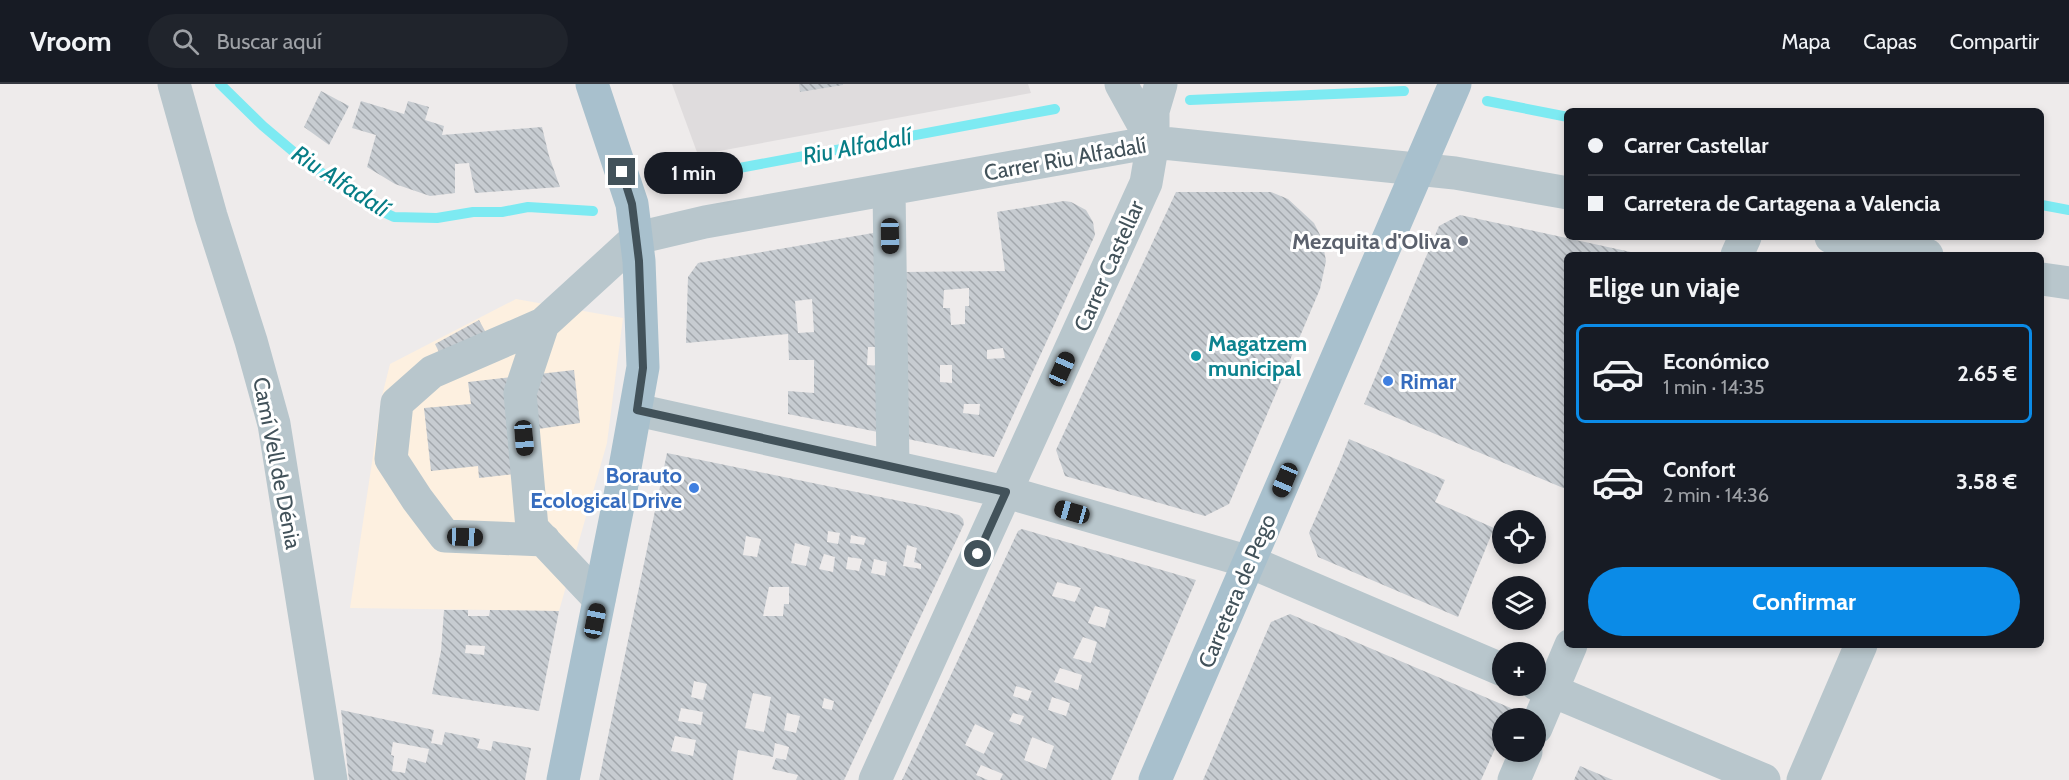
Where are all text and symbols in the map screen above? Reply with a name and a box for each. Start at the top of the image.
search box [148,14,568,68]
text: Vroom [30,24,112,58]
icon: search [169,25,202,58]
text: Buscar aquí [217,28,322,55]
text: Mapa [1782,29,1830,54]
text: Capas [1863,29,1917,54]
text: Compartir [1950,29,2039,54]
water label: Riu Alfadalí [800,121,916,171]
street label: Carrer Riu Alfadalí [982,131,1148,187]
text: Carrer Castellar [1624,132,1769,159]
water label: Riu Alfadalí [287,139,397,224]
callout: 1 min [643,151,742,193]
route end [608,158,635,185]
text: 1 min [671,161,716,185]
text: Carretera de Cartagena a Valencia [1624,190,1940,217]
street label: Carrer Castellar [1068,196,1150,336]
car [881,218,899,254]
place label: Mezquita d'Oliva [1292,228,1451,255]
marker: Mezquita d'Oliva [1456,234,1470,248]
text: Elige un viaje [1588,271,1740,304]
place label: Magatzem municipal [1208,330,1307,382]
icon: car [1591,347,1645,401]
text: Económico [1663,348,1769,375]
car [1046,349,1078,389]
marker: Magatzem municipal [1189,349,1203,363]
text: 2.65 € [1957,360,2017,387]
place label: Rimar [1400,368,1457,395]
marker: Rimar [1381,374,1395,388]
street label: Camí Vell de Dénia [247,375,307,552]
text: 1 min · 14:35 [1663,375,1765,399]
car [513,419,535,457]
icon: car [1591,455,1645,509]
text: Confort [1663,456,1736,483]
car [1270,460,1300,500]
place label: Borauto Ecological Drive [530,462,682,514]
text: 3.58 € [1956,468,2017,495]
marker: Borauto Ecological Drive [687,481,701,495]
text: 2 min · 14:36 [1663,483,1769,507]
car [1052,498,1092,526]
street label: Carretera de Pego [1192,510,1282,672]
map controls [1492,510,1546,762]
button: locate [1492,510,1546,564]
car [447,527,483,547]
route start [964,540,991,567]
button: Confirmar [1588,567,2020,636]
button: layers [1492,576,1546,630]
car [583,602,607,640]
button: + [1492,642,1546,696]
button: − [1492,708,1546,762]

